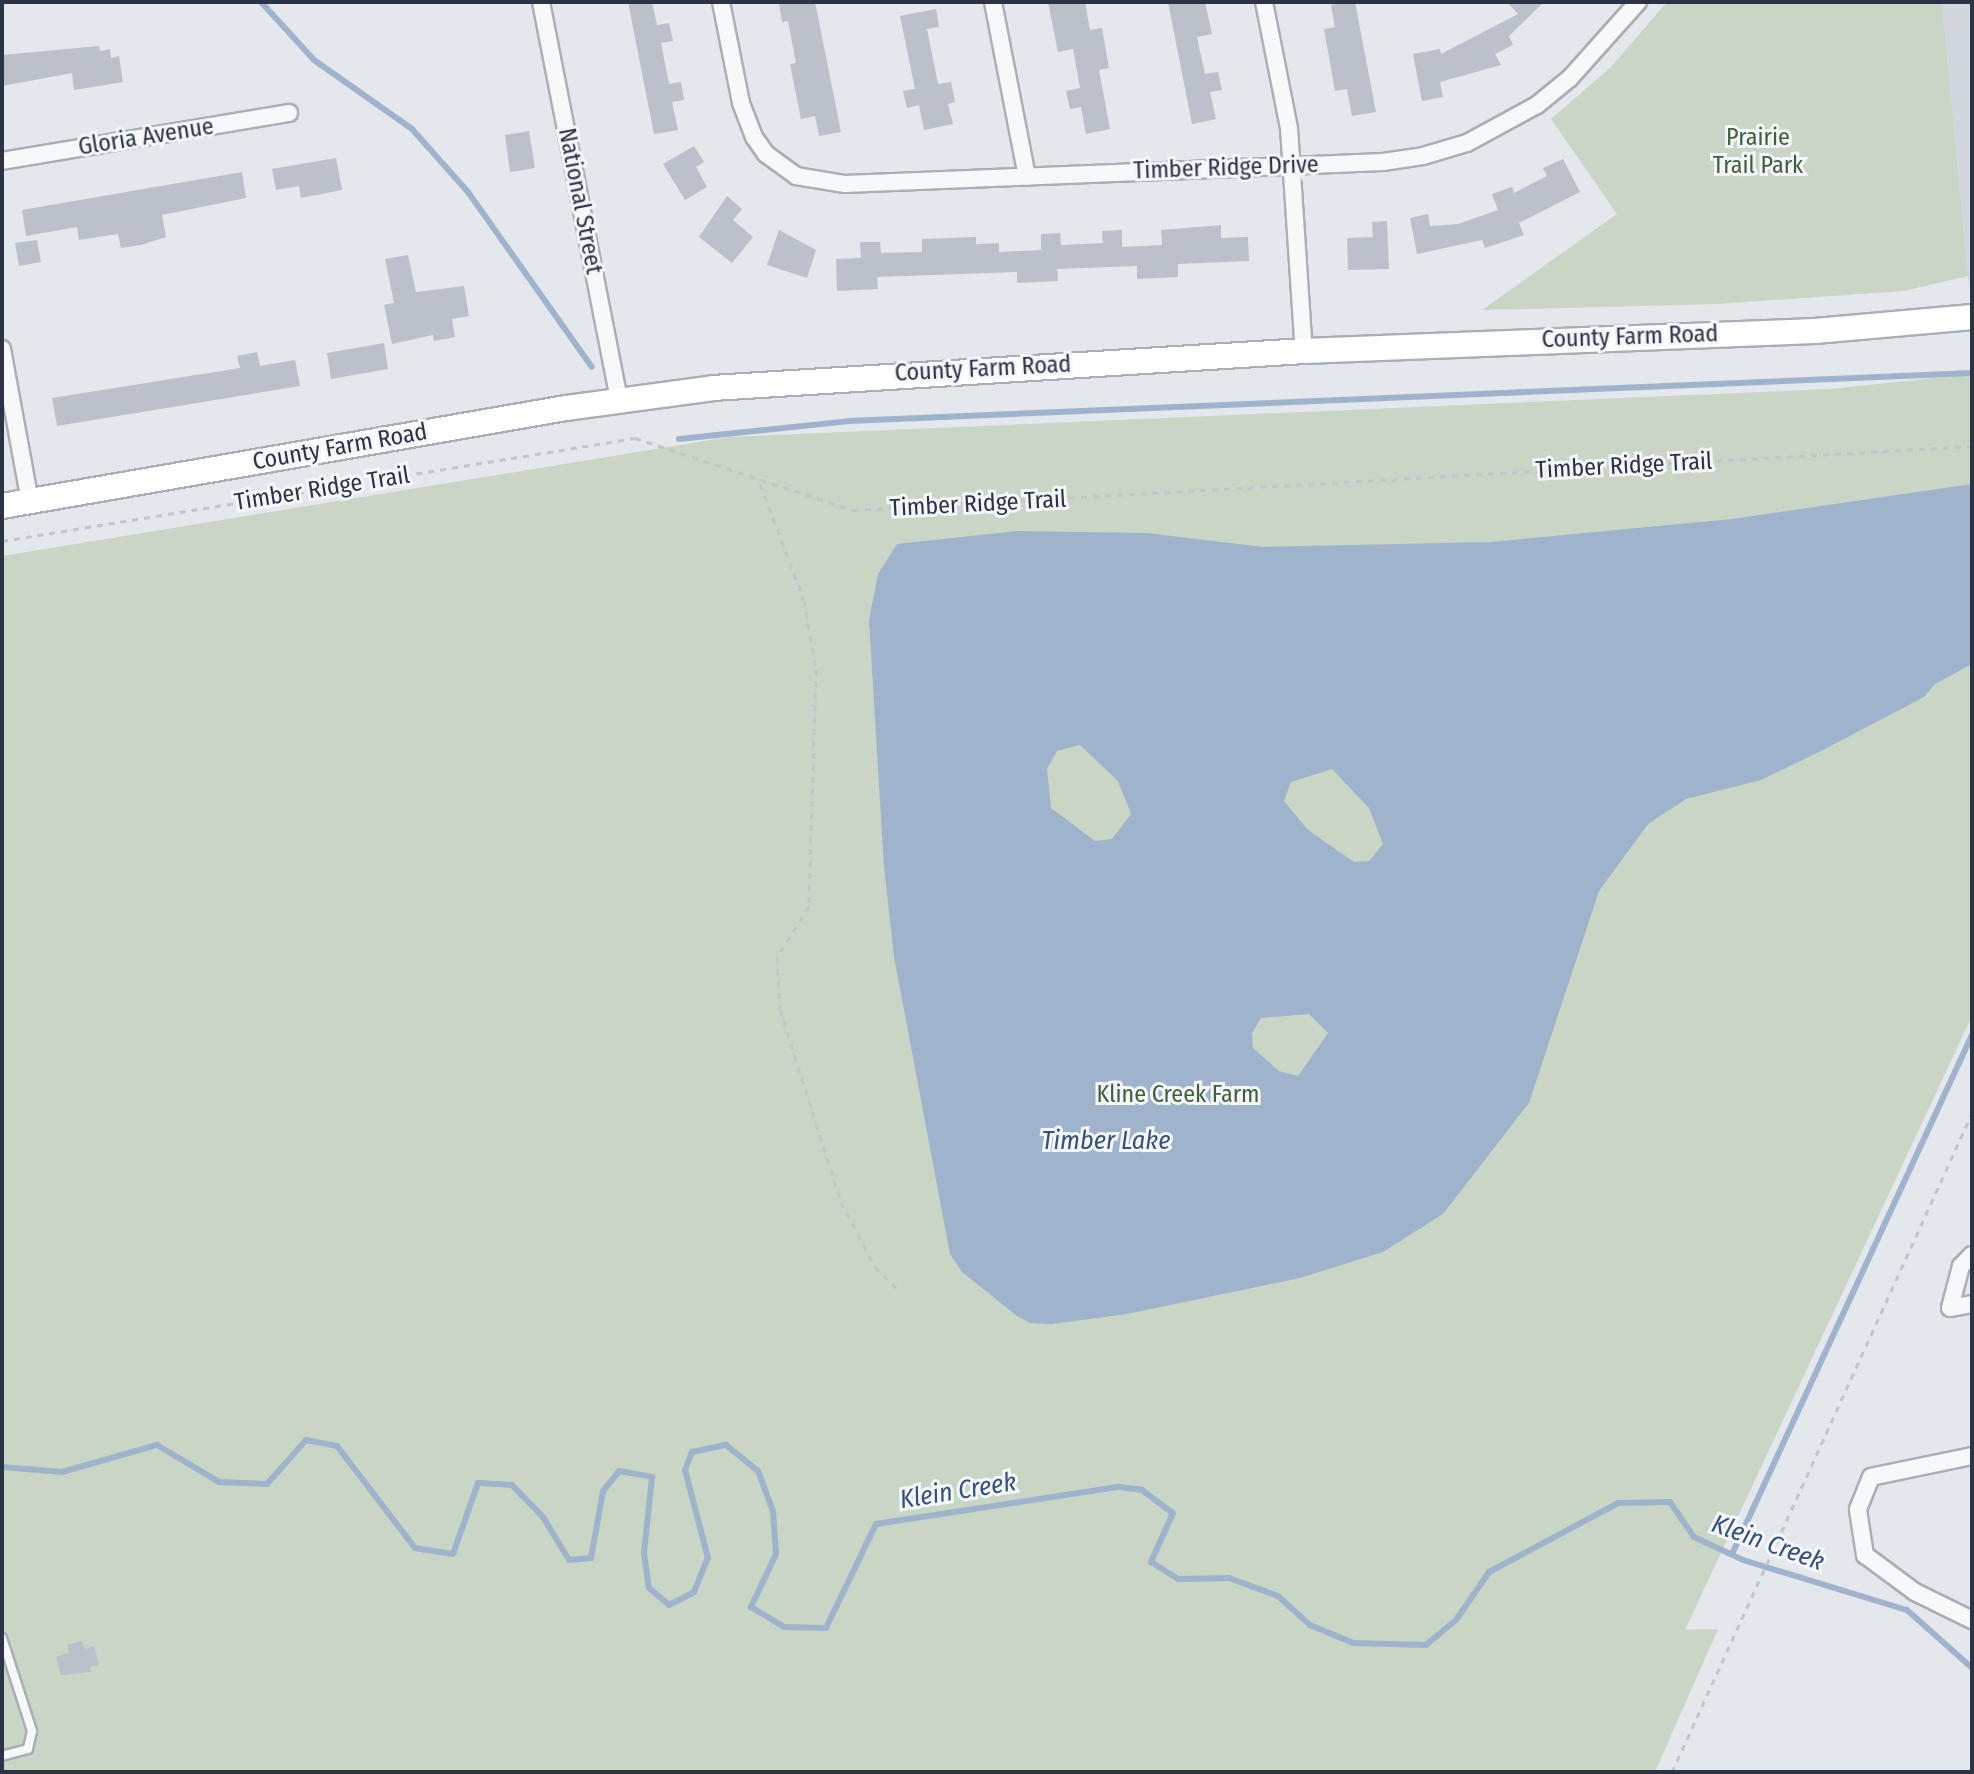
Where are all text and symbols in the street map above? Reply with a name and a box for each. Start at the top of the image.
street label: Gloria Avenue [76,112,216,162]
park label: Prairie Trail Park [1713,124,1803,180]
street label: National Street [552,126,608,276]
street label: Timber Ridge Drive [1133,150,1319,186]
street label: County Farm Road [1541,320,1719,354]
street label: County Farm Road [894,350,1072,388]
street label: County Farm Road [250,417,430,477]
street label: Timber Ridge Trail [1535,447,1713,485]
street label: Timber Ridge Trail [232,461,412,517]
street label: Timber Ridge Trail [889,485,1067,523]
park label: Kline Creek Farm [1097,1081,1259,1109]
water label: Timber Lake [1042,1125,1170,1157]
water label: Klein Creek [898,1466,1018,1516]
water label: Klein Creek [1708,1508,1828,1578]

